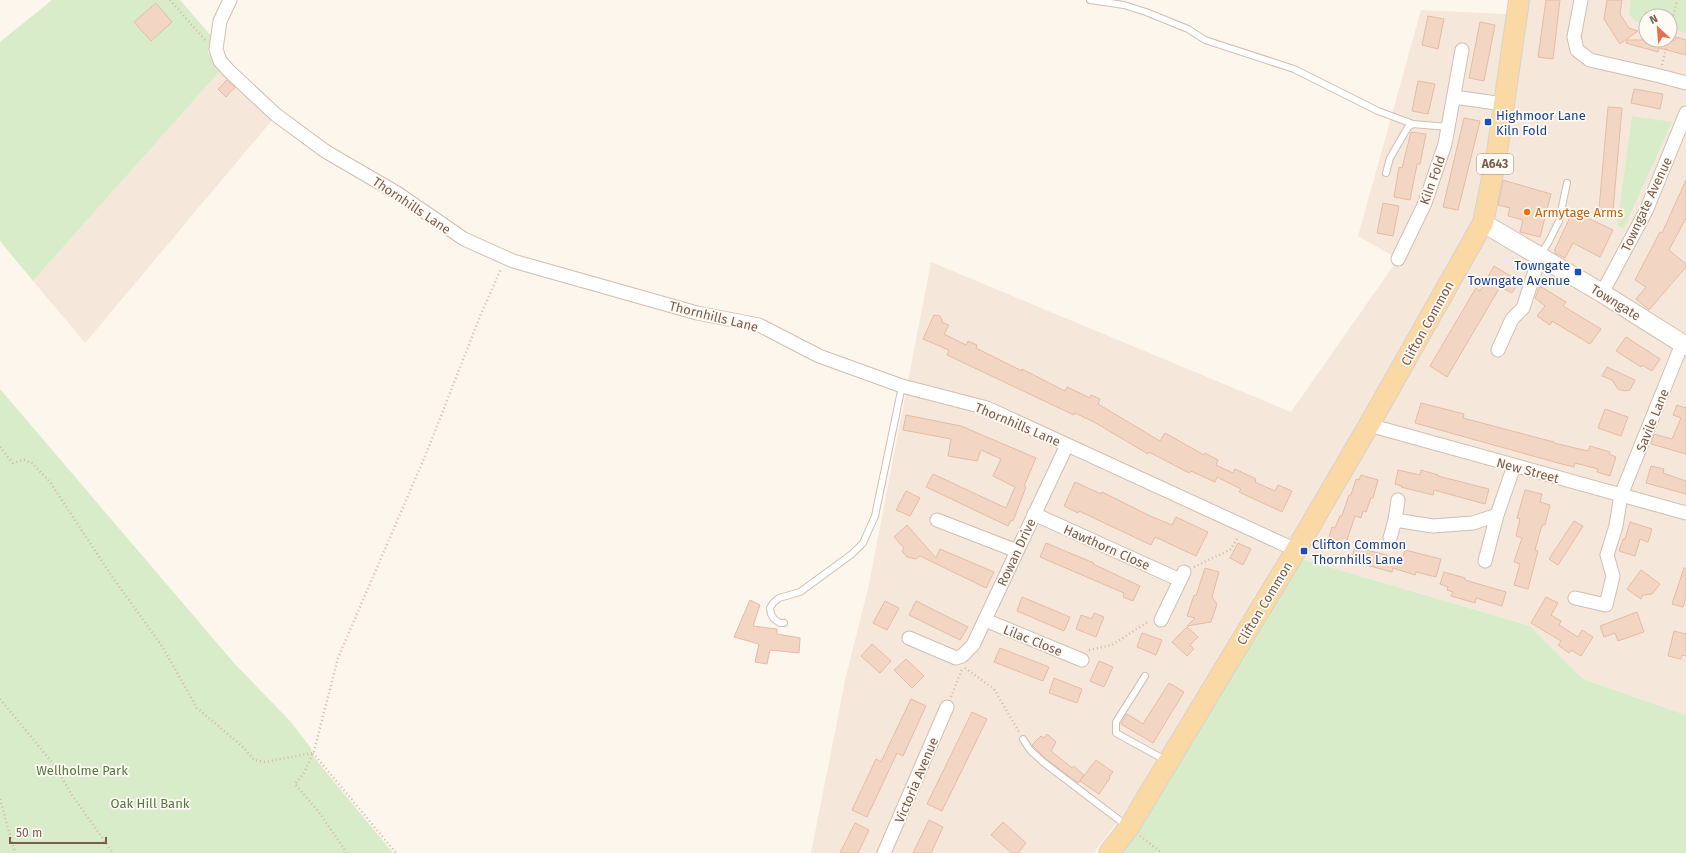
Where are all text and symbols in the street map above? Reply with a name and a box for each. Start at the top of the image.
north arrow [1638,8,1678,48]
text: N [1648,12,1660,27]
place label: Highmoor Lane Kiln Fold [1496,108,1586,138]
marker: Highmoor Lane Kiln Fold [1483,117,1493,127]
street label: Kiln Fold [1417,154,1448,207]
road number: A643 [1477,154,1513,174]
street label: Towngate Avenue [1618,155,1675,254]
street label: Thornhills Lane [370,174,454,237]
place label: Armytage Arms [1535,205,1623,220]
marker: Armytage Arms [1522,207,1532,217]
place label: Towngate Towngate Avenue [1468,258,1570,288]
marker: Towngate Towngate Avenue [1573,267,1583,277]
street label: Clifton Common [1398,278,1457,368]
street label: Towngate [1588,281,1643,324]
street label: Thornhills Lane [668,298,760,335]
street label: Savile Lane [1633,387,1672,454]
street label: Thornhills Lane [973,400,1063,449]
street label: New Street [1495,455,1561,486]
street label: Rowan Drive [994,516,1039,588]
street label: Hawthorn Close [1061,522,1152,573]
place label: Clifton Common Thornhills Lane [1312,537,1406,567]
marker: Clifton Common Thornhills Lane [1299,546,1309,556]
street label: Clifton Common [1234,559,1295,648]
street label: Lilac Close [1001,622,1064,659]
street label: Victoria Avenue [892,735,941,825]
park label: Wellholme Park [36,763,128,778]
park label: Oak Hill Bank [111,796,190,811]
scale bar [10,819,106,845]
text: 50 m [16,826,42,840]

